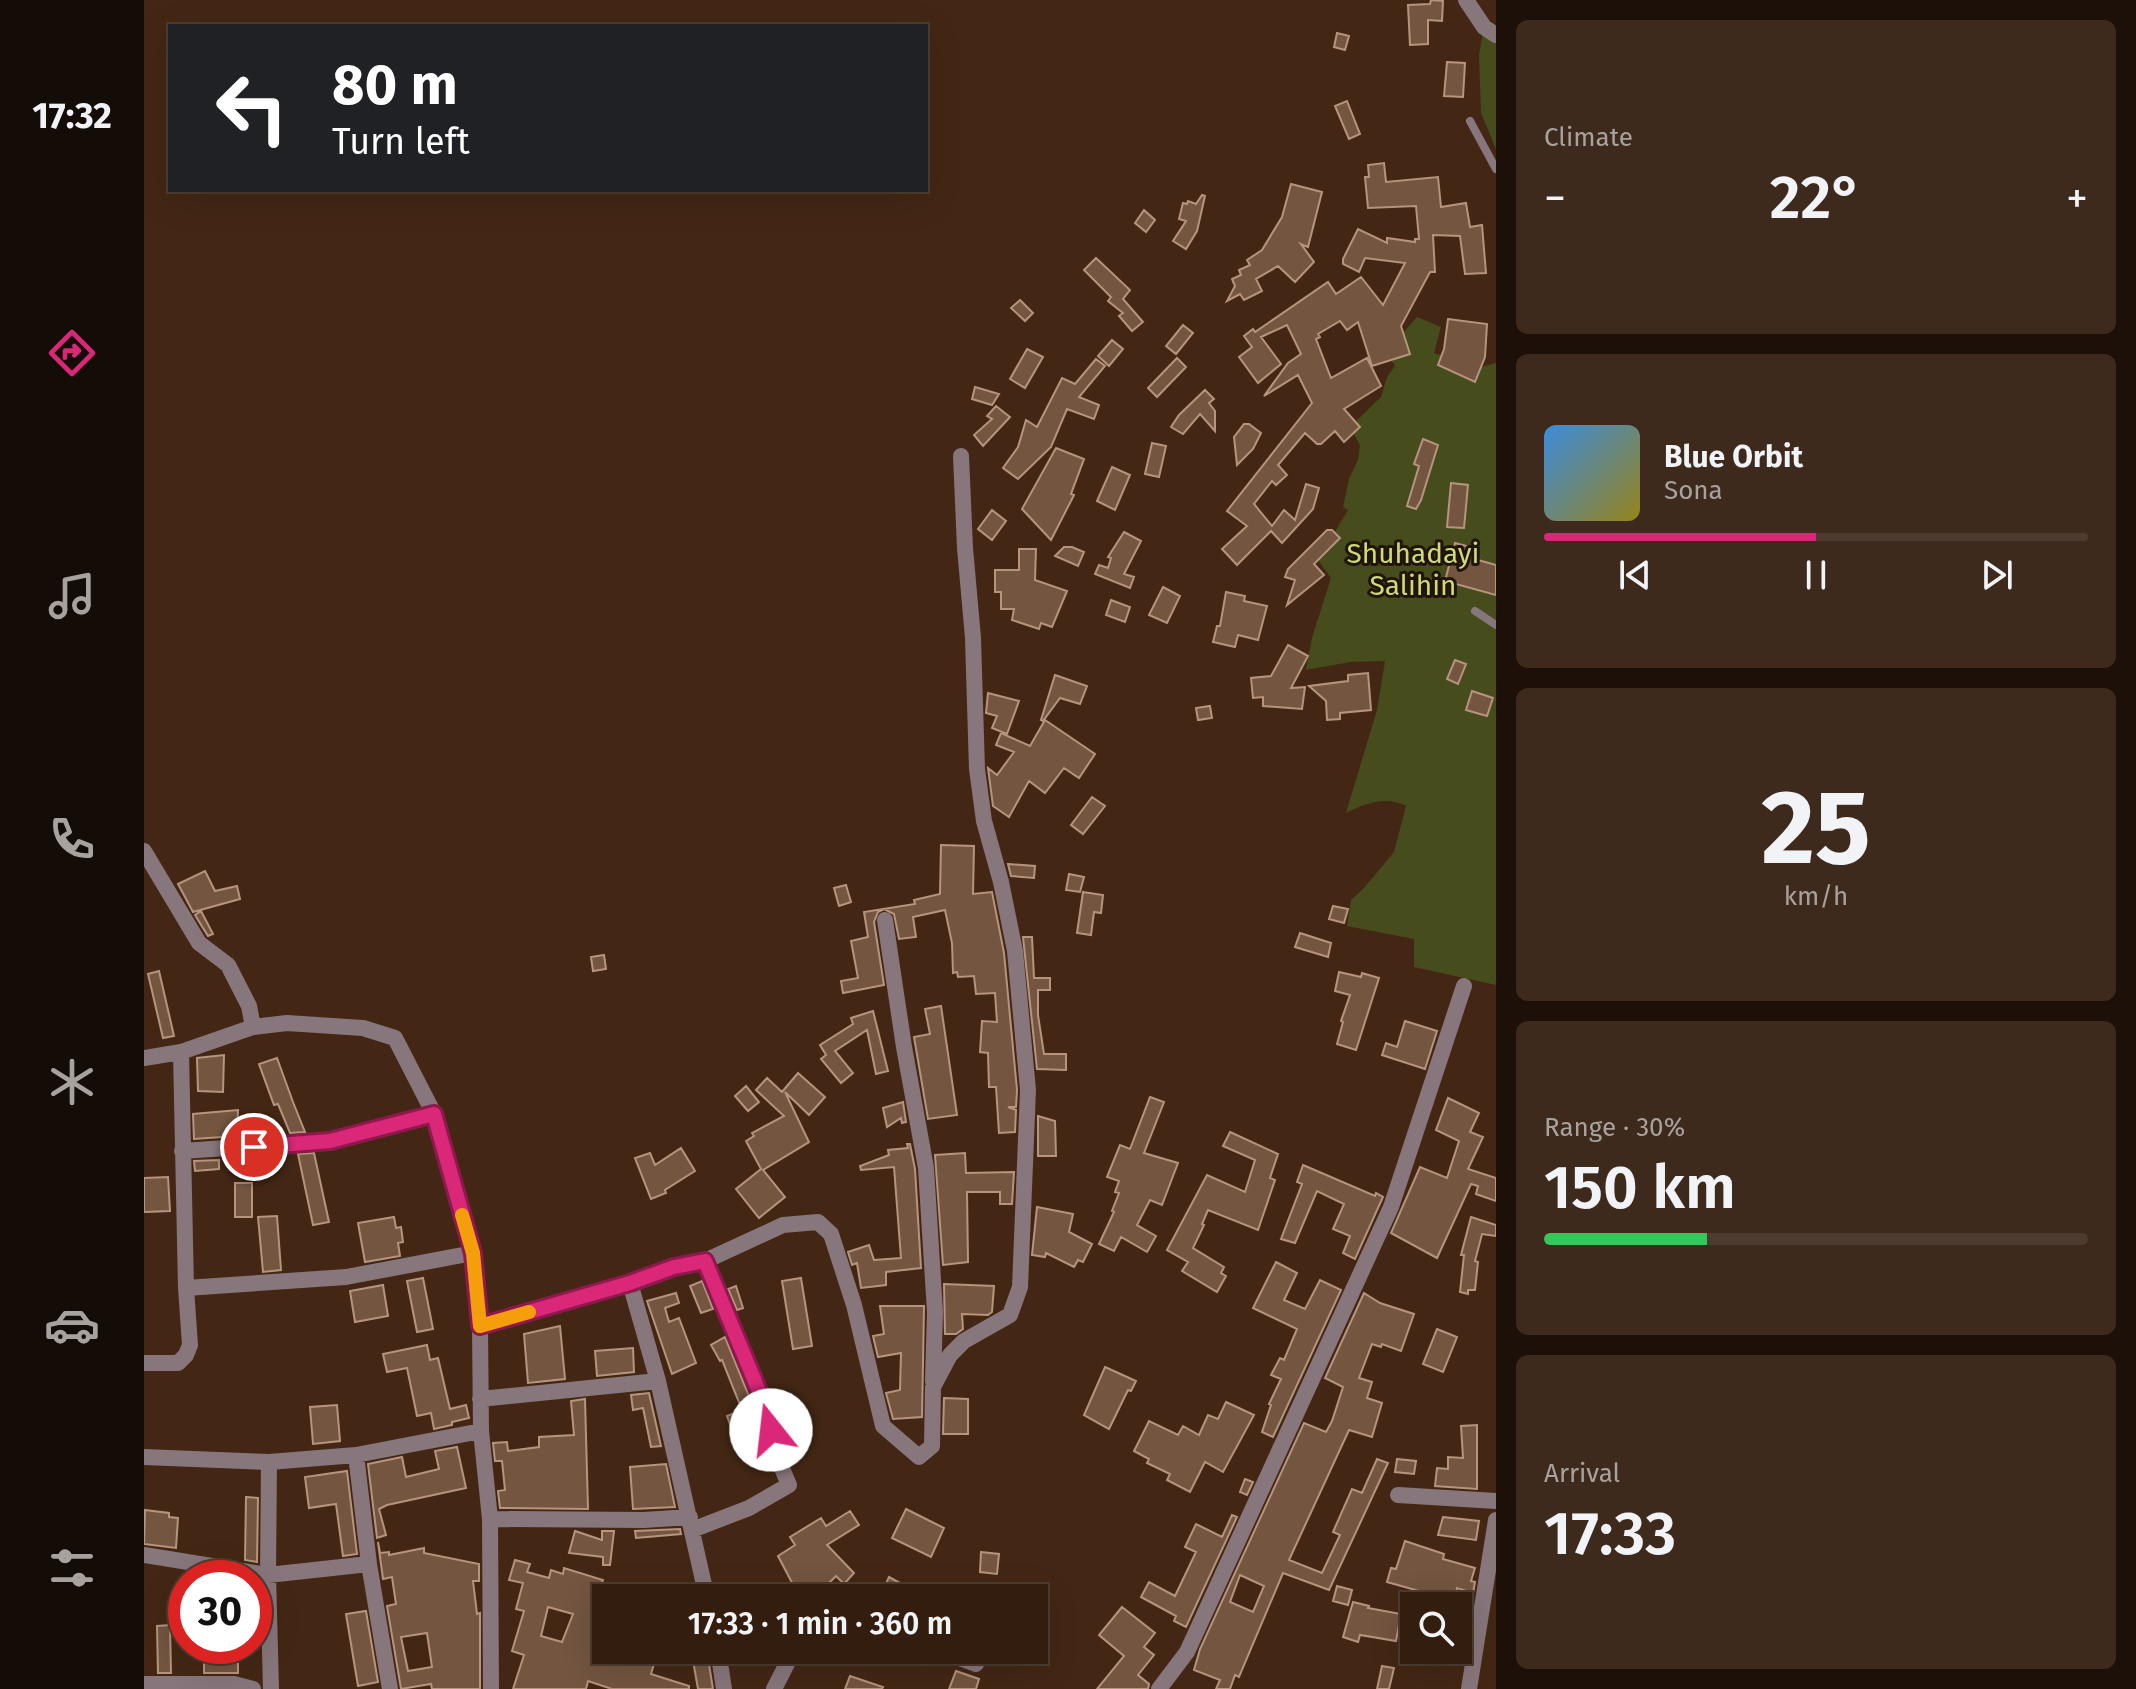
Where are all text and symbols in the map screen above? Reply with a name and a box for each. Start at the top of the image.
text: 80 m [332,52,458,119]
icon: left [200,56,304,160]
text: 17:32 [32,94,112,138]
text: Turn left [332,120,470,164]
text: Climate [1544,122,1633,153]
text: 22° [1770,162,1862,234]
text: − [1544,172,1566,225]
text: + [2066,172,2088,225]
icon: directions [44,325,100,381]
text: Blue Orbit [1664,439,1803,475]
text: Sona [1664,475,1723,506]
park label: Shuhadayi Salihin [1347,537,1479,602]
icon: previous [1613,553,1657,597]
icon: pause [1794,553,1838,597]
icon: next [1975,553,2019,597]
icon: music [44,568,100,624]
text: 25 [1761,766,1871,891]
icon: phone [44,811,100,867]
text: km/h [1784,881,1848,912]
icon: climate [44,1054,100,1110]
text: Range · 30% [1544,1112,1685,1143]
pin [220,1113,288,1181]
icon: arrive [232,1125,276,1169]
text: 150 km [1544,1152,1736,1224]
icon: car [44,1297,100,1353]
position arrow [729,1388,813,1472]
text: Arrival [1544,1458,1620,1489]
text: 17:33 [1544,1498,1676,1570]
icon: filters [44,1540,100,1596]
speed limit sign: 30 [168,1560,272,1664]
map controls [1400,1592,1472,1664]
button: search [1400,1592,1472,1664]
text: 17:33 · 1 min · 360 m [688,1606,952,1642]

